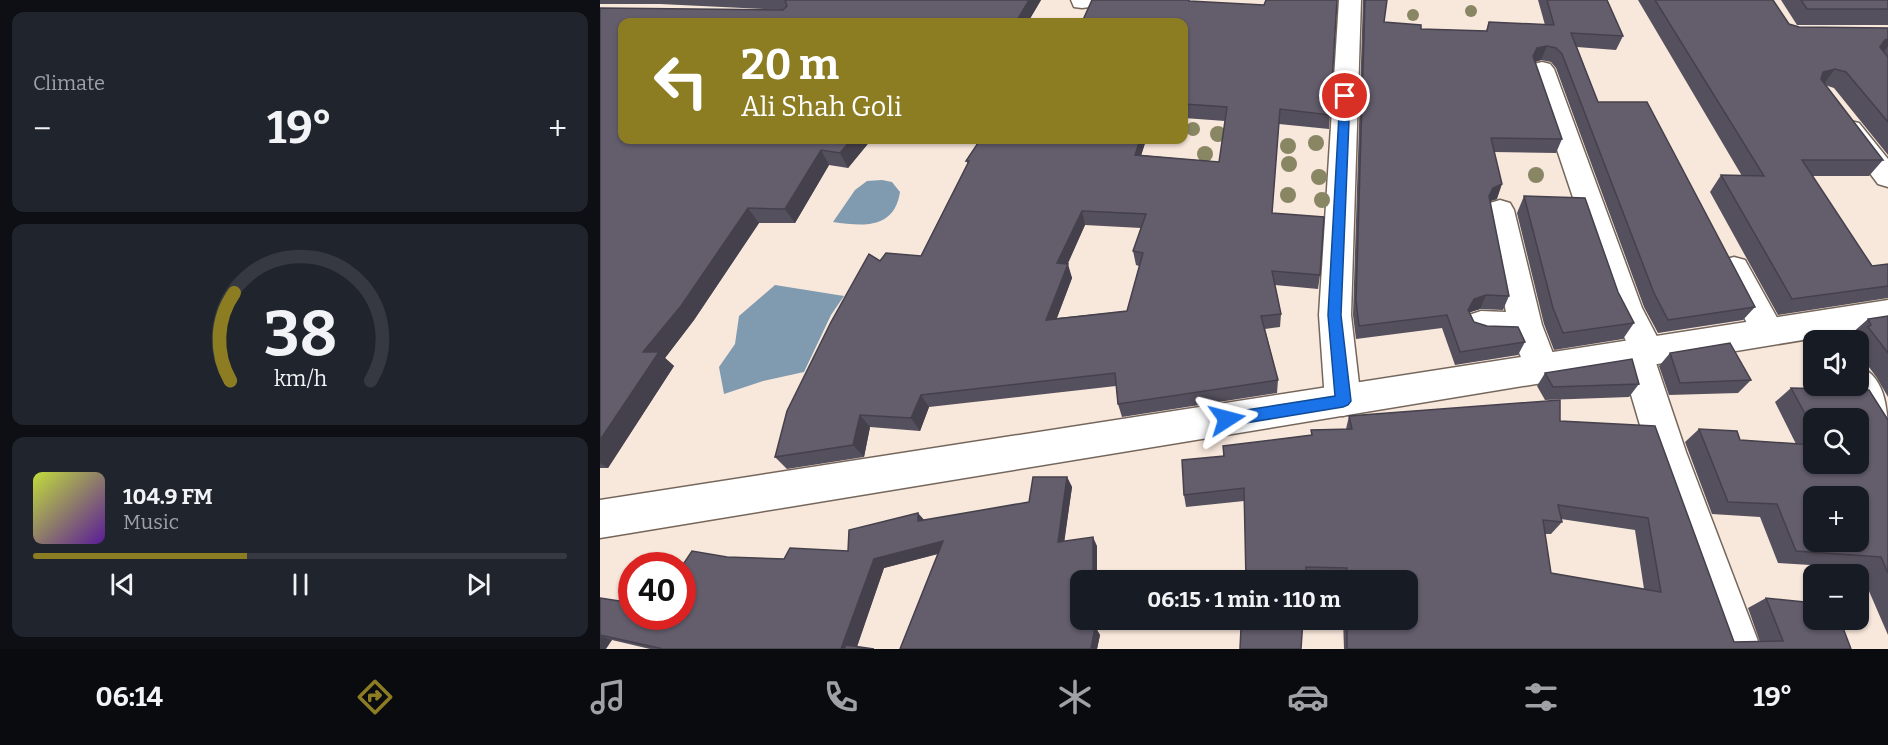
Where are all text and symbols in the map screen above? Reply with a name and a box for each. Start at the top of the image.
text: 20 m [741,40,839,90]
icon: left [642,42,720,120]
pin [1319,70,1370,121]
text: Climate [33,71,105,95]
icon: arrive [1328,79,1361,112]
text: Ali Shah Goli [741,91,902,123]
text: 19° [267,101,332,155]
text: − [33,109,51,149]
text: + [548,109,567,149]
text: 38 [263,298,337,373]
map controls [1803,330,1869,630]
button: sound [1803,330,1869,396]
text: km/h [273,367,327,393]
position arrow [1195,387,1259,451]
button: search [1803,408,1869,474]
text: 104.9 FM [123,483,213,510]
button: + [1803,486,1869,552]
text: Music [123,510,179,534]
speed limit sign: 40 [618,552,696,630]
button: − [1803,564,1869,630]
icon: previous [106,568,139,601]
icon: pause [284,568,317,601]
icon: next [462,568,495,601]
text: 06:15 · 1 min · 110 m [1147,586,1341,613]
icon: directions [354,676,396,718]
icon: music [587,676,629,718]
icon: phone [820,676,862,718]
icon: climate [1054,676,1096,718]
icon: car [1287,676,1329,718]
icon: filters [1520,676,1562,718]
text: 06:14 [96,681,163,713]
text: 19° [1753,681,1792,713]

